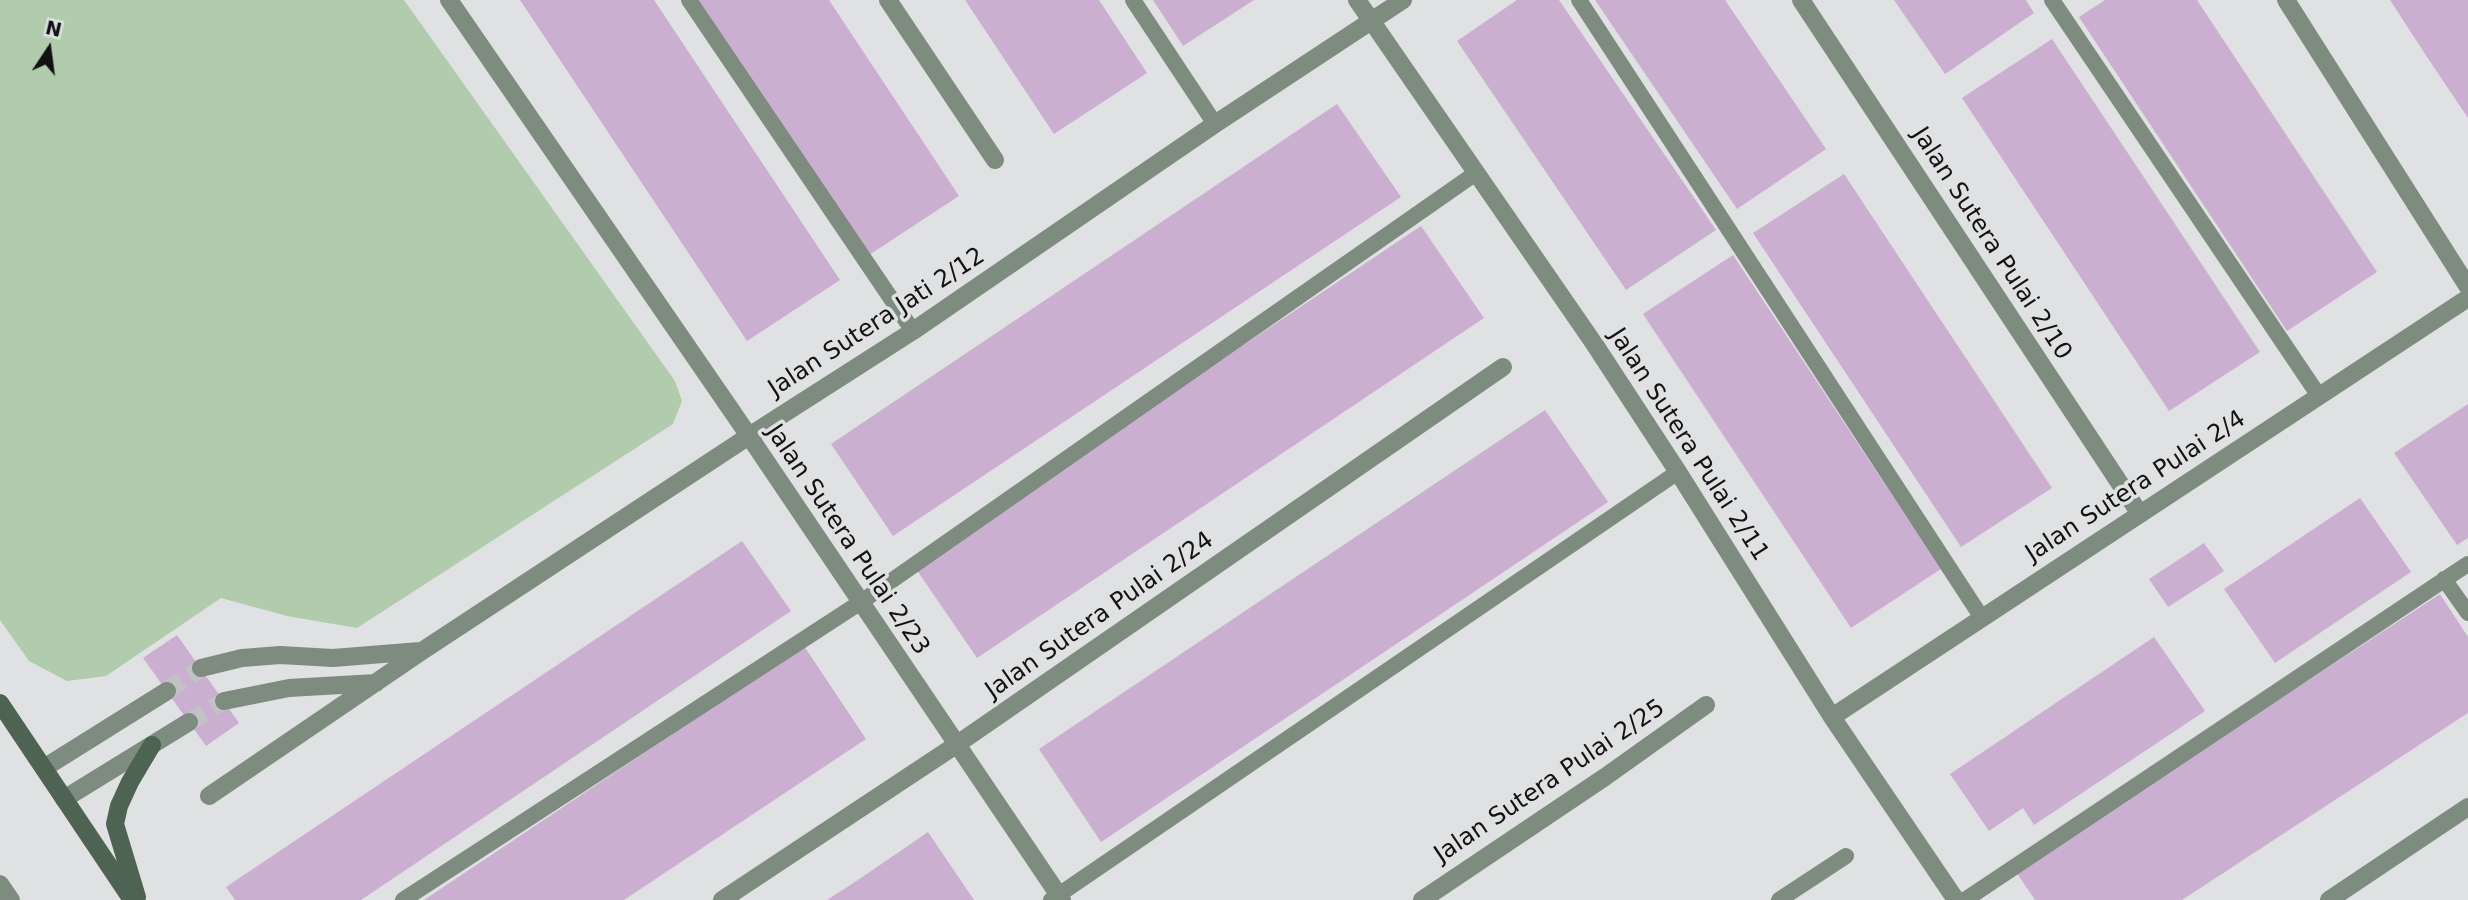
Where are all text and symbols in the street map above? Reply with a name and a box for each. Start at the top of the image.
north arrow [14,14,84,84]
text: N [44,16,64,41]
street label: Jalan Sutera Pulai 2/10 [1905,122,2077,366]
street label: Jalan Sutera Jati 2/12 [763,242,991,404]
street label: Jalan Sutera Pulai 2/11 [1602,323,1774,567]
street label: Jalan Sutera Pulai 2/4 [2021,405,2251,569]
street label: Jalan Sutera Pulai 2/23 [759,419,935,661]
street label: Jalan Sutera Pulai 2/24 [980,526,1220,706]
street label: Jalan Sutera Pulai 2/25 [1429,694,1671,870]

